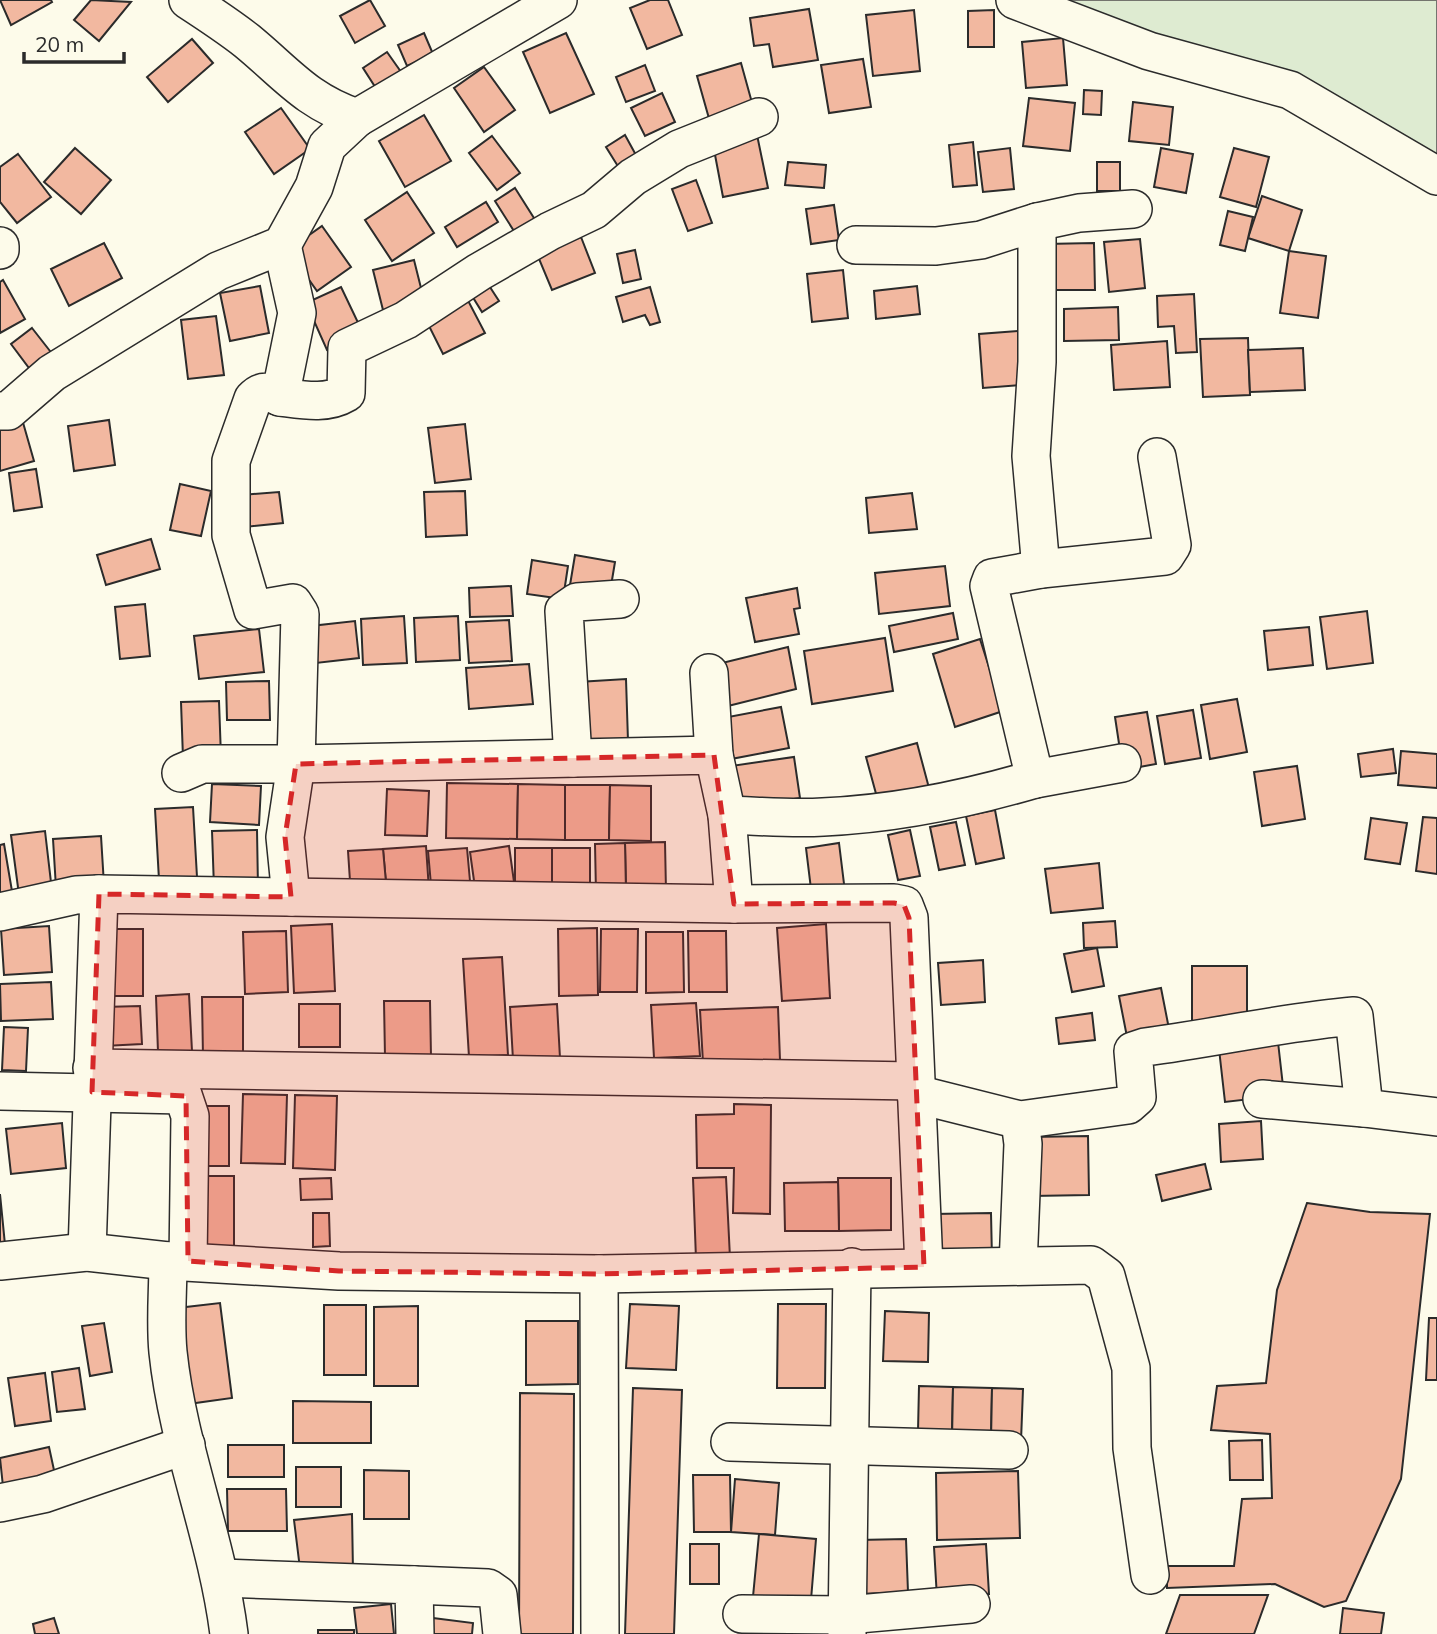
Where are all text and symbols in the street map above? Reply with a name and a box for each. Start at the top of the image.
scale bar [24,21,124,65]
text: 20 m [35,31,84,57]

